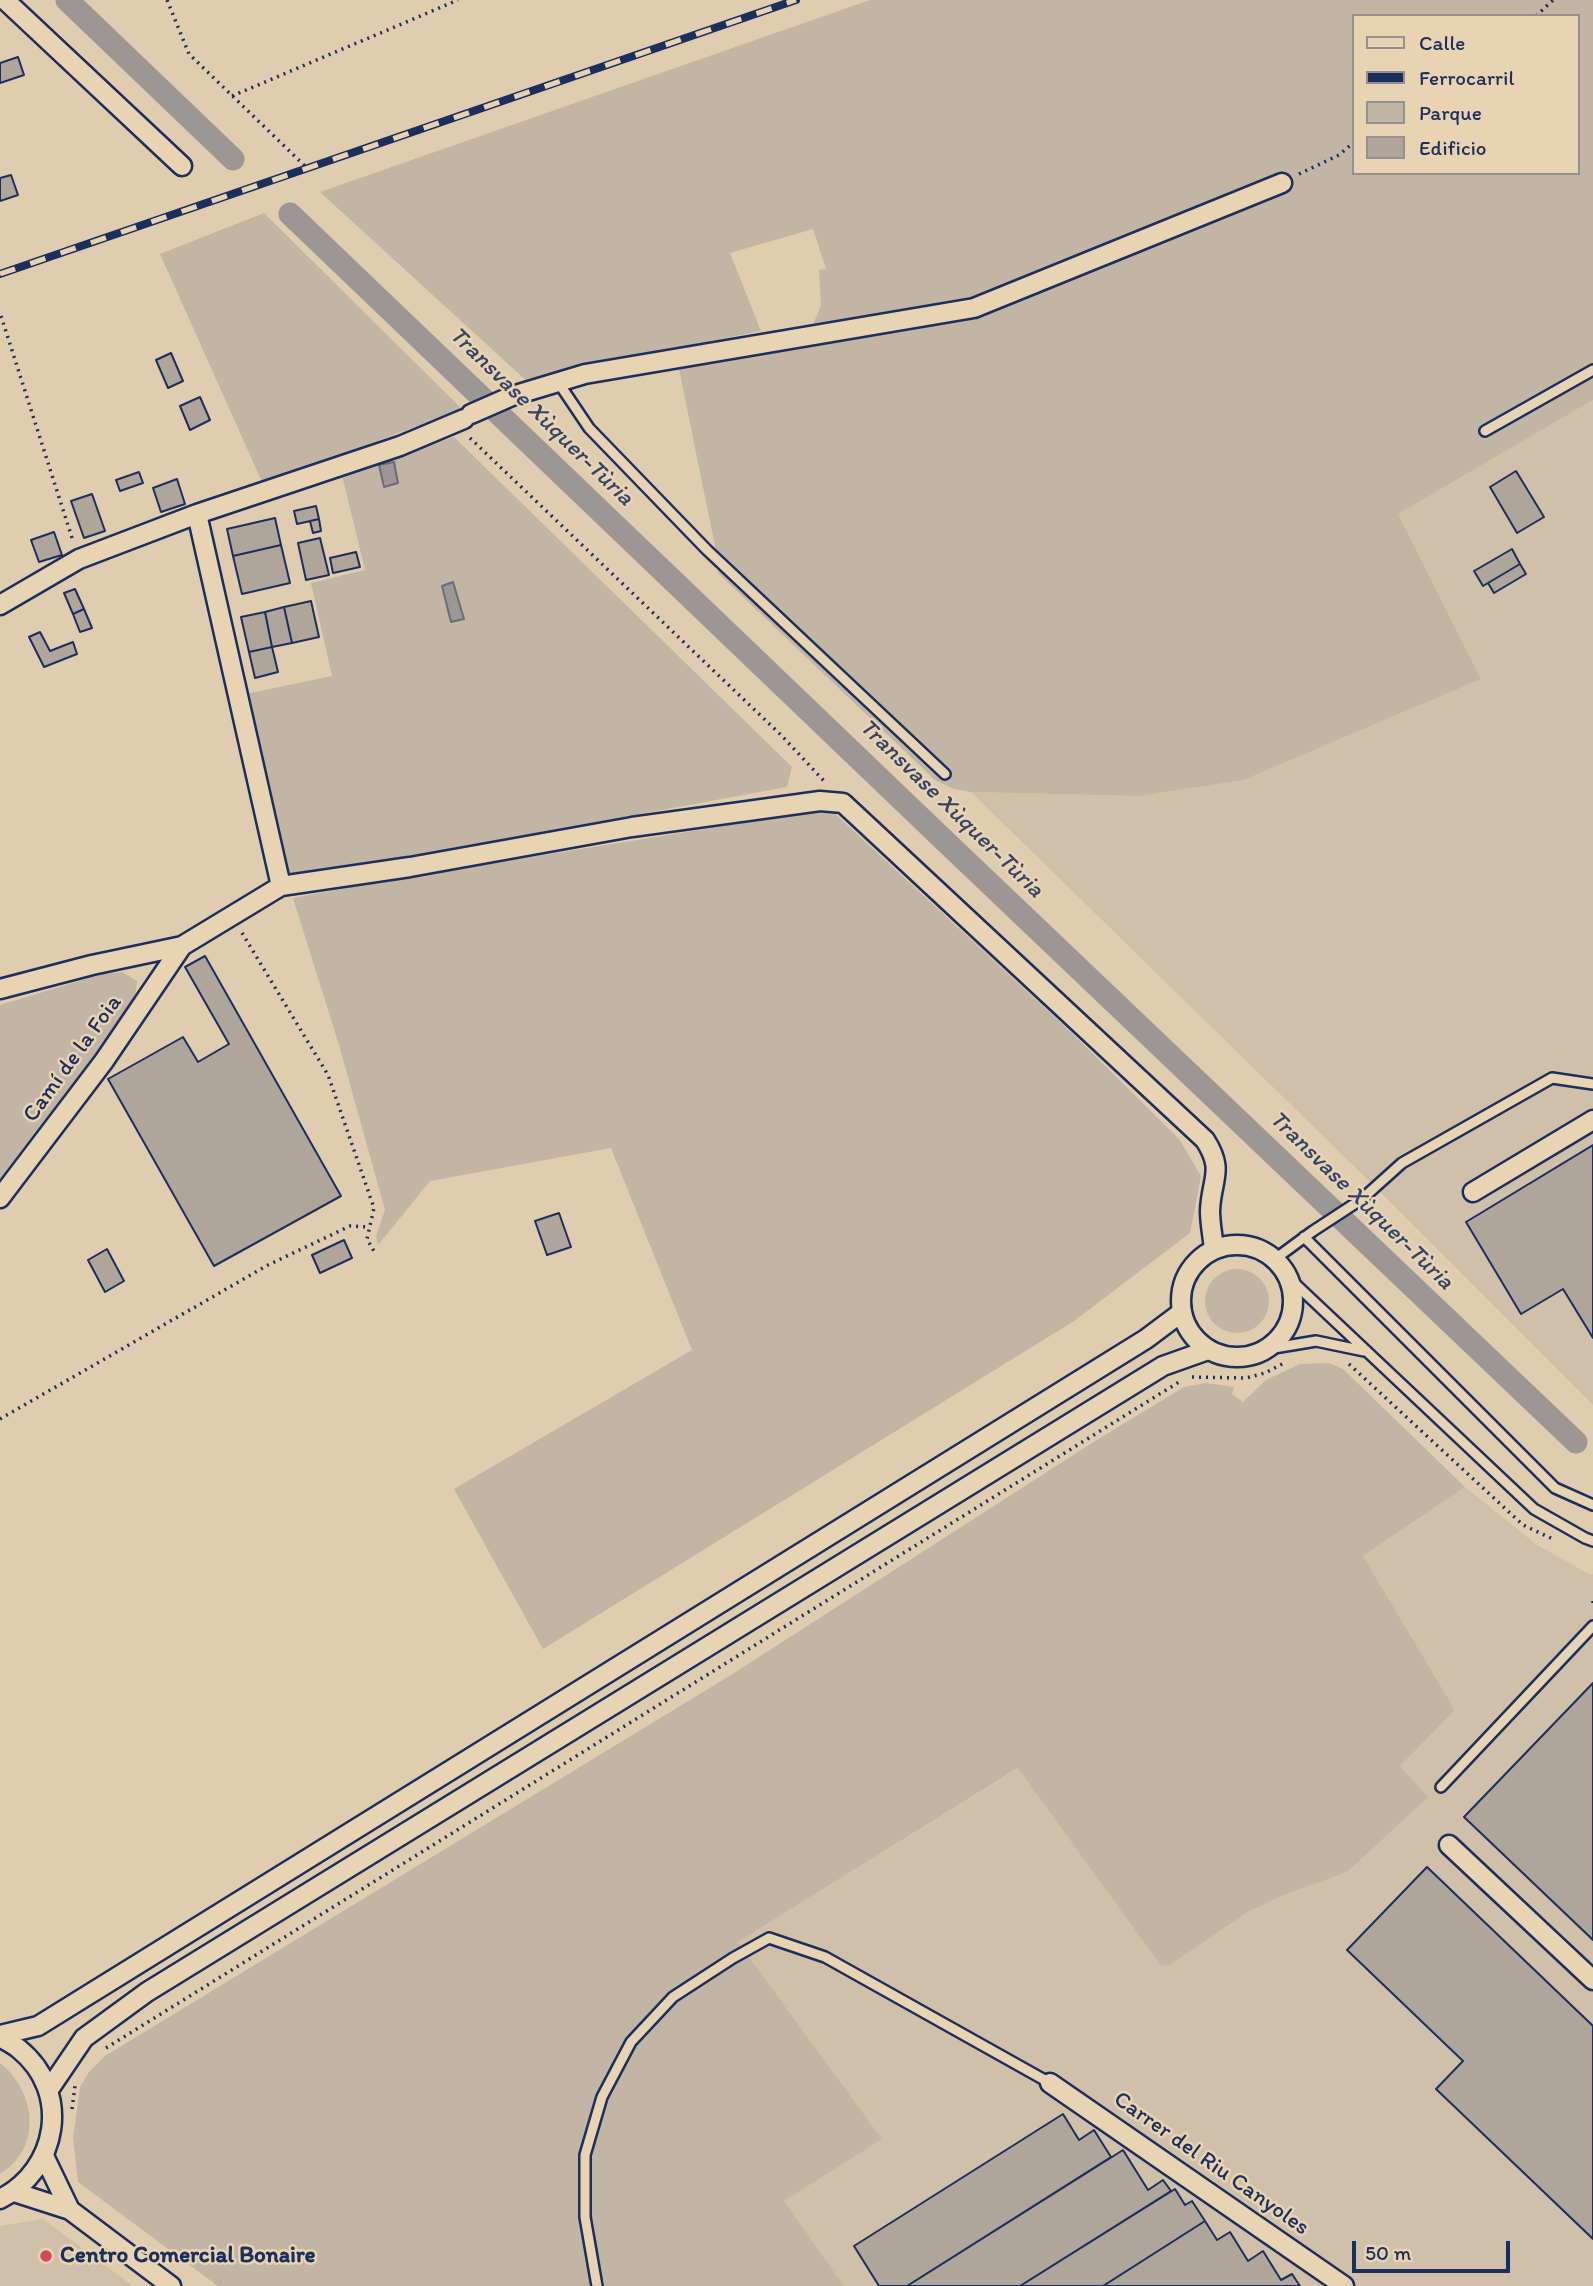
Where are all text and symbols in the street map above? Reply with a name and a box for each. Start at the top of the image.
legend [1352,14,1579,175]
text: Calle [1419,30,1465,55]
text: Ferrocarril [1419,65,1514,90]
text: Parque [1419,100,1482,125]
text: Edificio [1419,135,1487,160]
water label: Transvase Xùquer-Tùria [443,321,639,513]
water label: Transvase Xùquer-Tùria [853,713,1049,905]
street label: Camí de la Foia [18,990,128,1128]
water label: Transvase Xùquer-Tùria [1263,1105,1459,1297]
street label: Carrer del Riu Canyoles [1108,2086,1314,2242]
scale bar [1355,2226,1512,2270]
text: 50 m [1365,2240,1411,2265]
place label: Centro Comercial Bonaire [60,2242,316,2270]
marker: Centro Comercial Bonaire [38,2248,54,2264]

